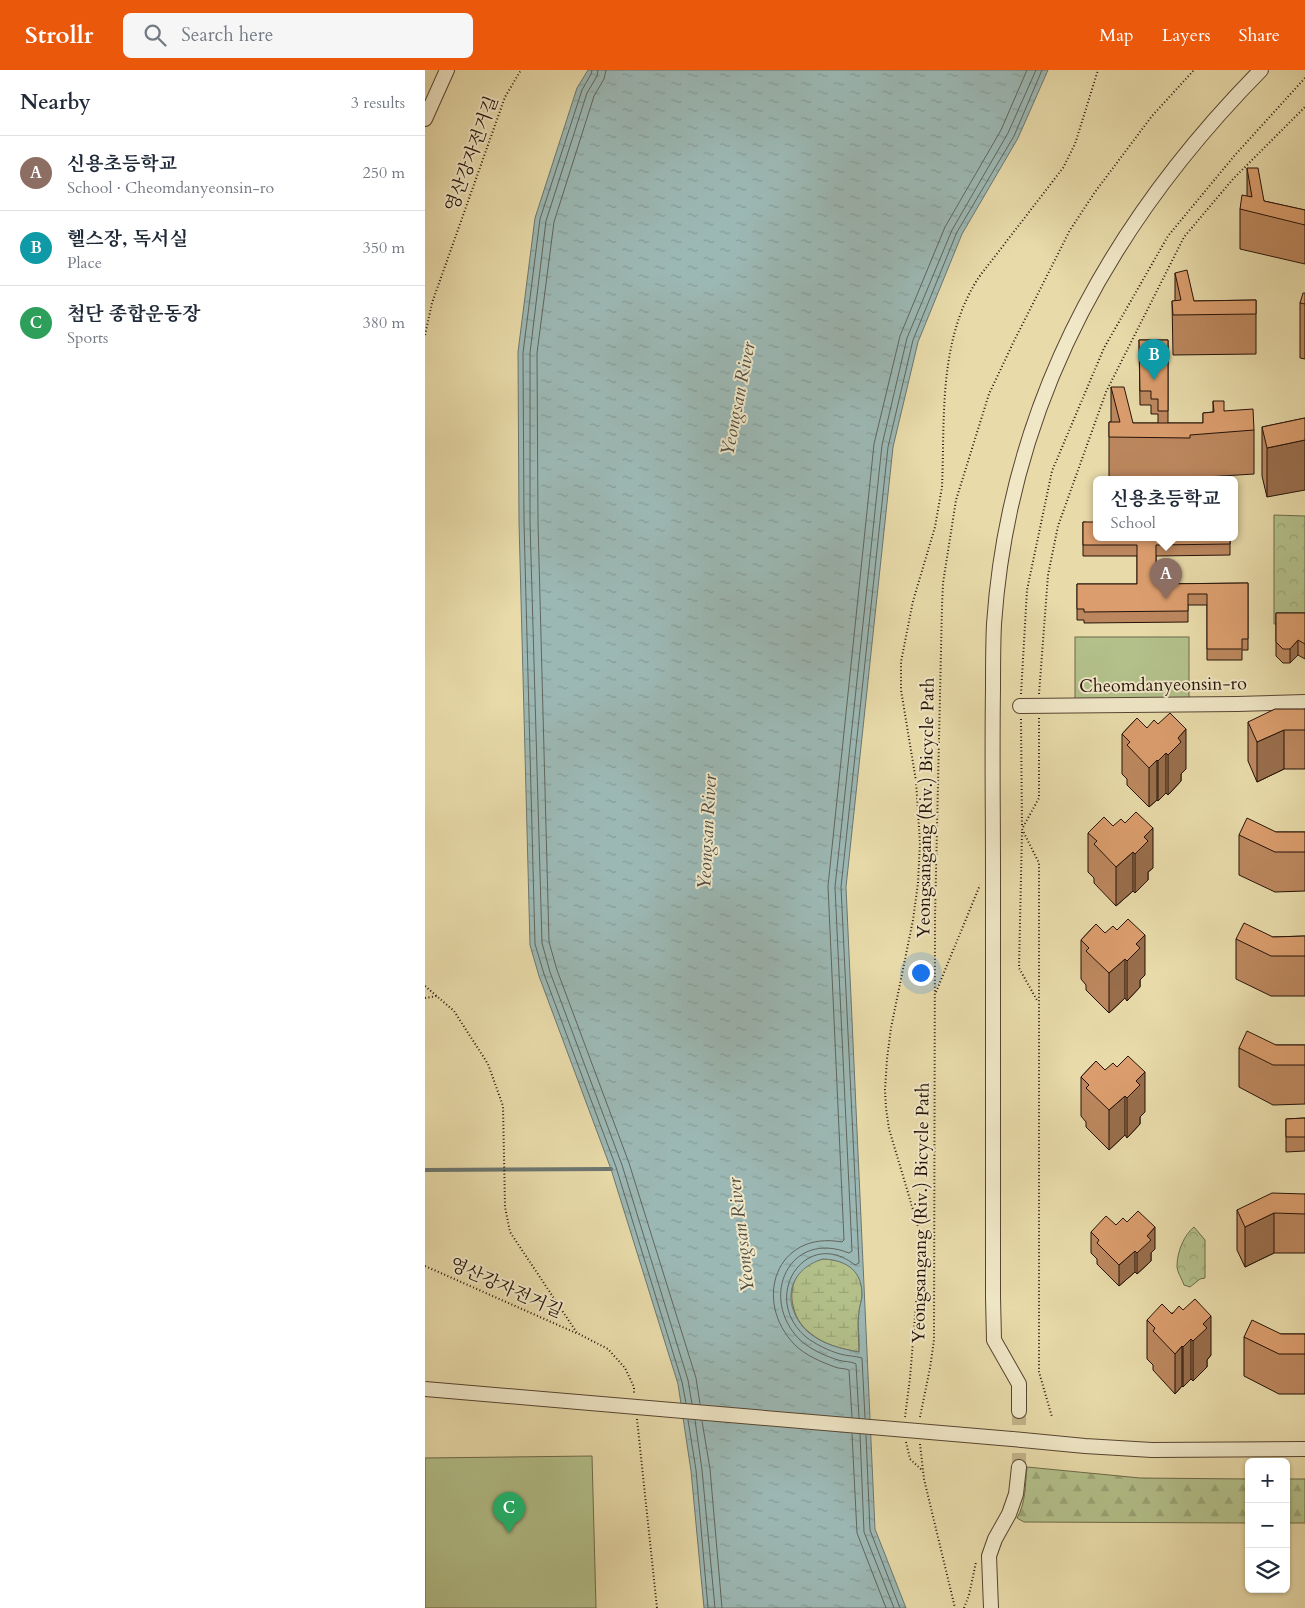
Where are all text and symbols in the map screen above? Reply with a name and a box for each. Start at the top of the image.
search box [123,13,473,58]
text: Strollr [25,19,93,52]
icon: search [141,21,169,49]
text: Search here [181,22,273,48]
text: Map [1099,23,1134,48]
text: Layers [1162,23,1211,48]
text: Share [1239,23,1280,48]
text: Nearby [20,88,91,117]
text: 3 results [351,92,405,114]
street label: 영산강자전거길 [439,93,505,215]
text: 신용초등학교 [67,151,177,177]
text: A [30,162,42,184]
text: 250 m [363,162,405,184]
text: School · Cheomdanyeonsin-ro [67,177,274,199]
text: 헬스장, 독서실 [67,226,188,252]
text: B [30,237,42,259]
text: 350 m [363,237,405,259]
text: Place [67,252,102,274]
text: 첨단 종합운동장 [67,301,201,327]
text: C [30,312,42,334]
text: 380 m [363,312,405,334]
text: Sports [67,327,108,349]
water label: Yeongsan River [714,339,762,458]
pin: B [1138,339,1170,380]
popup [1093,476,1238,541]
text: 신용초등학교 [1110,486,1221,512]
text: School [1110,512,1156,534]
pin: A [1150,558,1182,599]
street label: Cheomdanyeonsin-ro [1079,671,1247,699]
street label: Yeongsangang (Riv.) Bicycle Path [911,677,941,939]
water label: Yeongsan River [691,773,723,891]
your location [908,960,934,986]
street label: Yeongsangang (Riv.) Bicycle Path [906,1082,936,1344]
water label: Yeongsan River [721,1175,761,1294]
street label: 영산강자전거길 [445,1252,567,1324]
map controls [1245,1458,1290,1593]
button: + [1245,1458,1290,1503]
pin: C [493,1492,525,1533]
button: − [1245,1503,1290,1548]
button: layers [1245,1548,1290,1593]

